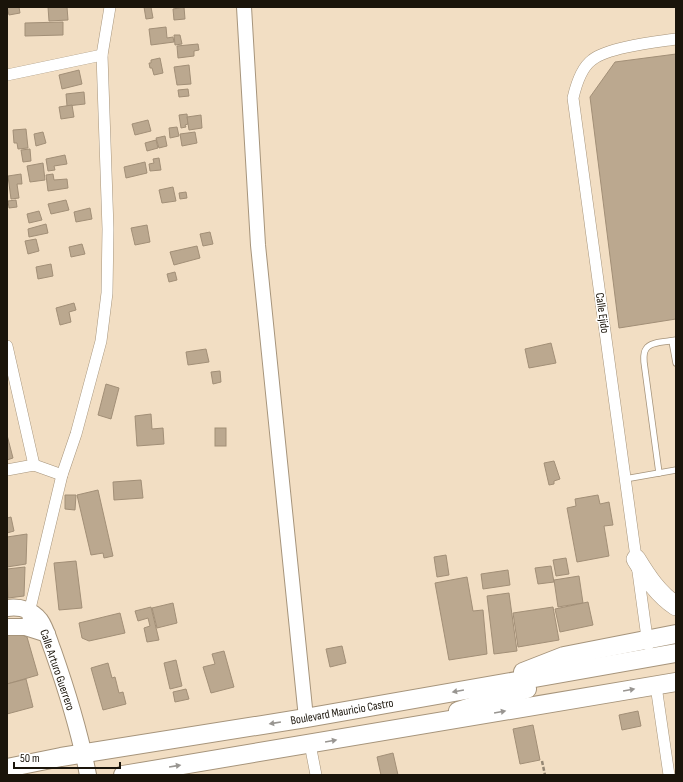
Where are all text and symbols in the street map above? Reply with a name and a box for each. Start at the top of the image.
street label: Calle Ejido [592,292,612,334]
street label: Calle Arturo Guerrero [36,627,78,713]
one-way arrow [623,687,635,693]
one-way arrow [452,688,464,694]
street label: Boulevard Mauricio Castro [289,696,395,728]
one-way arrow [494,709,507,715]
one-way arrow [269,720,281,726]
one-way arrow [325,738,337,744]
scale bar [14,744,120,770]
text: 50 m [20,751,40,766]
one-way arrow [169,763,181,769]

